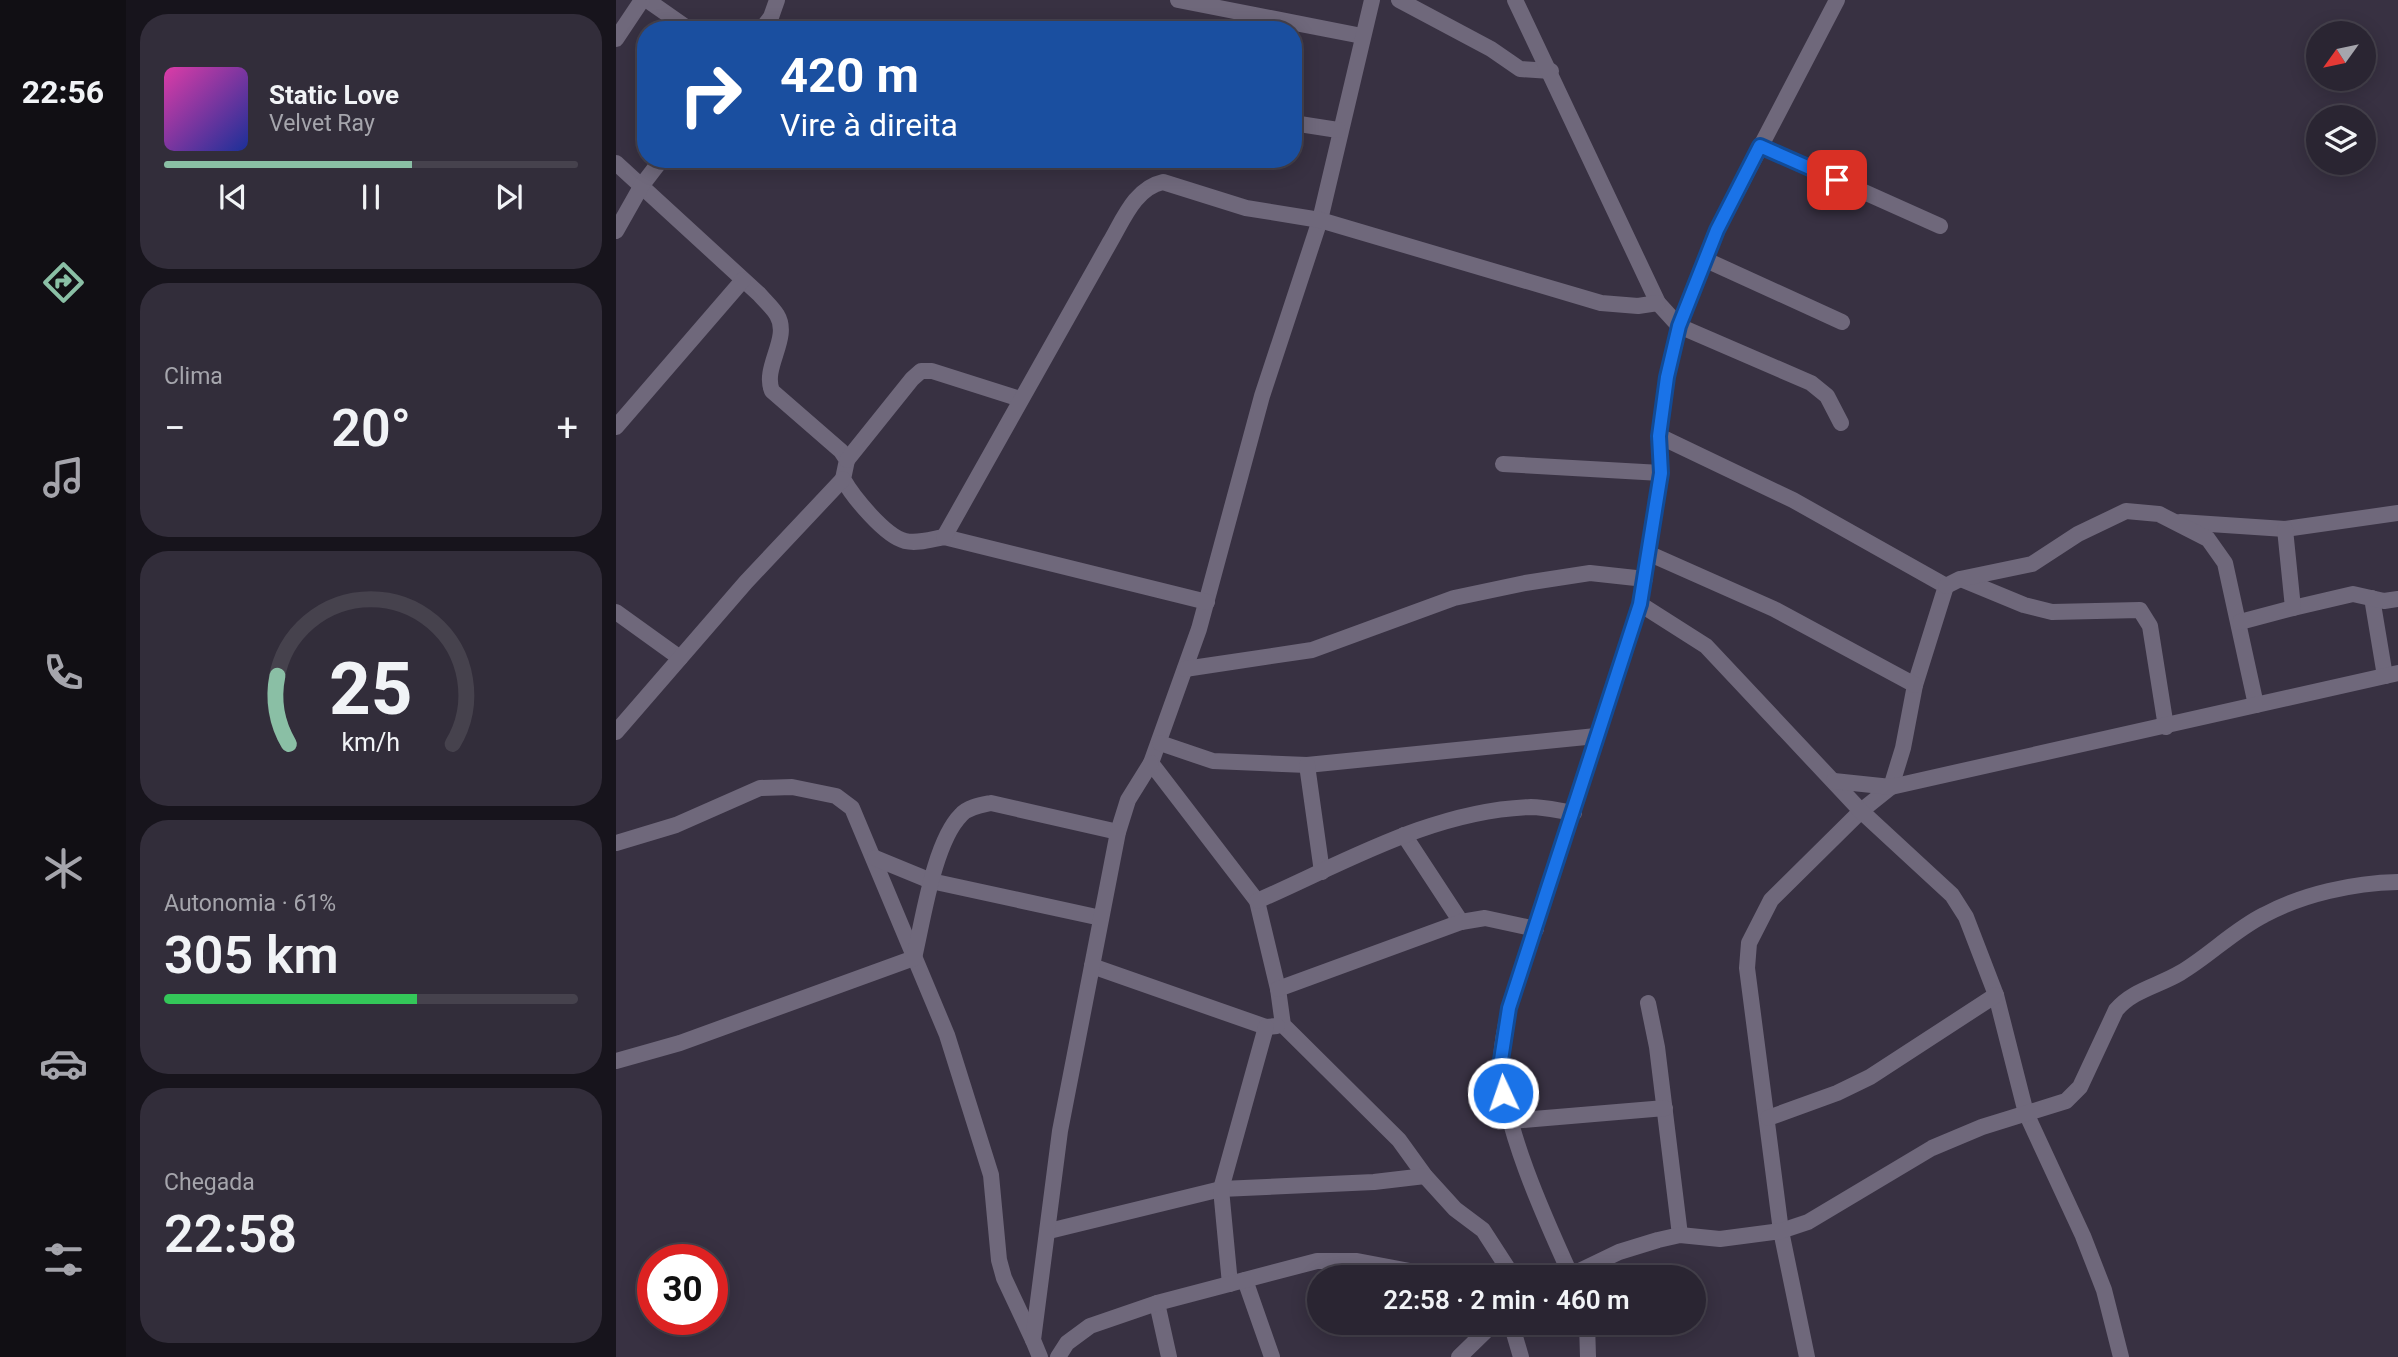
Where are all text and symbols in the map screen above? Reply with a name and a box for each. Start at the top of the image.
north arrow [2306,21,2376,91]
map controls [2306,21,2376,175]
text: 420 m [780,47,919,104]
icon: right [665,49,756,140]
text: 22:56 [22,73,104,111]
text: Static Love [269,80,399,110]
button: layers [2306,105,2376,175]
text: Vire à direita [780,106,958,144]
text: Velvet Ray [269,110,375,137]
pin [1807,150,1867,210]
icon: arrive [1818,161,1856,199]
icon: previous [214,178,252,216]
icon: pause [352,178,390,216]
icon: next [490,178,528,216]
icon: directions [39,258,88,307]
text: Clima [164,363,223,390]
text: 20° [331,398,411,459]
text: − [164,406,186,450]
text: + [556,406,578,450]
icon: music [39,453,88,502]
text: 25 [329,647,413,733]
icon: phone [39,648,88,697]
text: km/h [342,728,400,757]
icon: climate [39,844,88,893]
text: Autonomia · 61% [164,890,336,917]
text: 305 km [164,925,339,986]
icon: car [39,1039,88,1088]
position arrow [1466,1056,1540,1130]
text: Chegada [164,1169,255,1196]
text: 22:58 [164,1204,297,1265]
icon: filters [39,1235,88,1284]
speed limit sign: 30 [637,1244,728,1335]
text: 22:58 · 2 min · 460 m [1383,1285,1630,1315]

